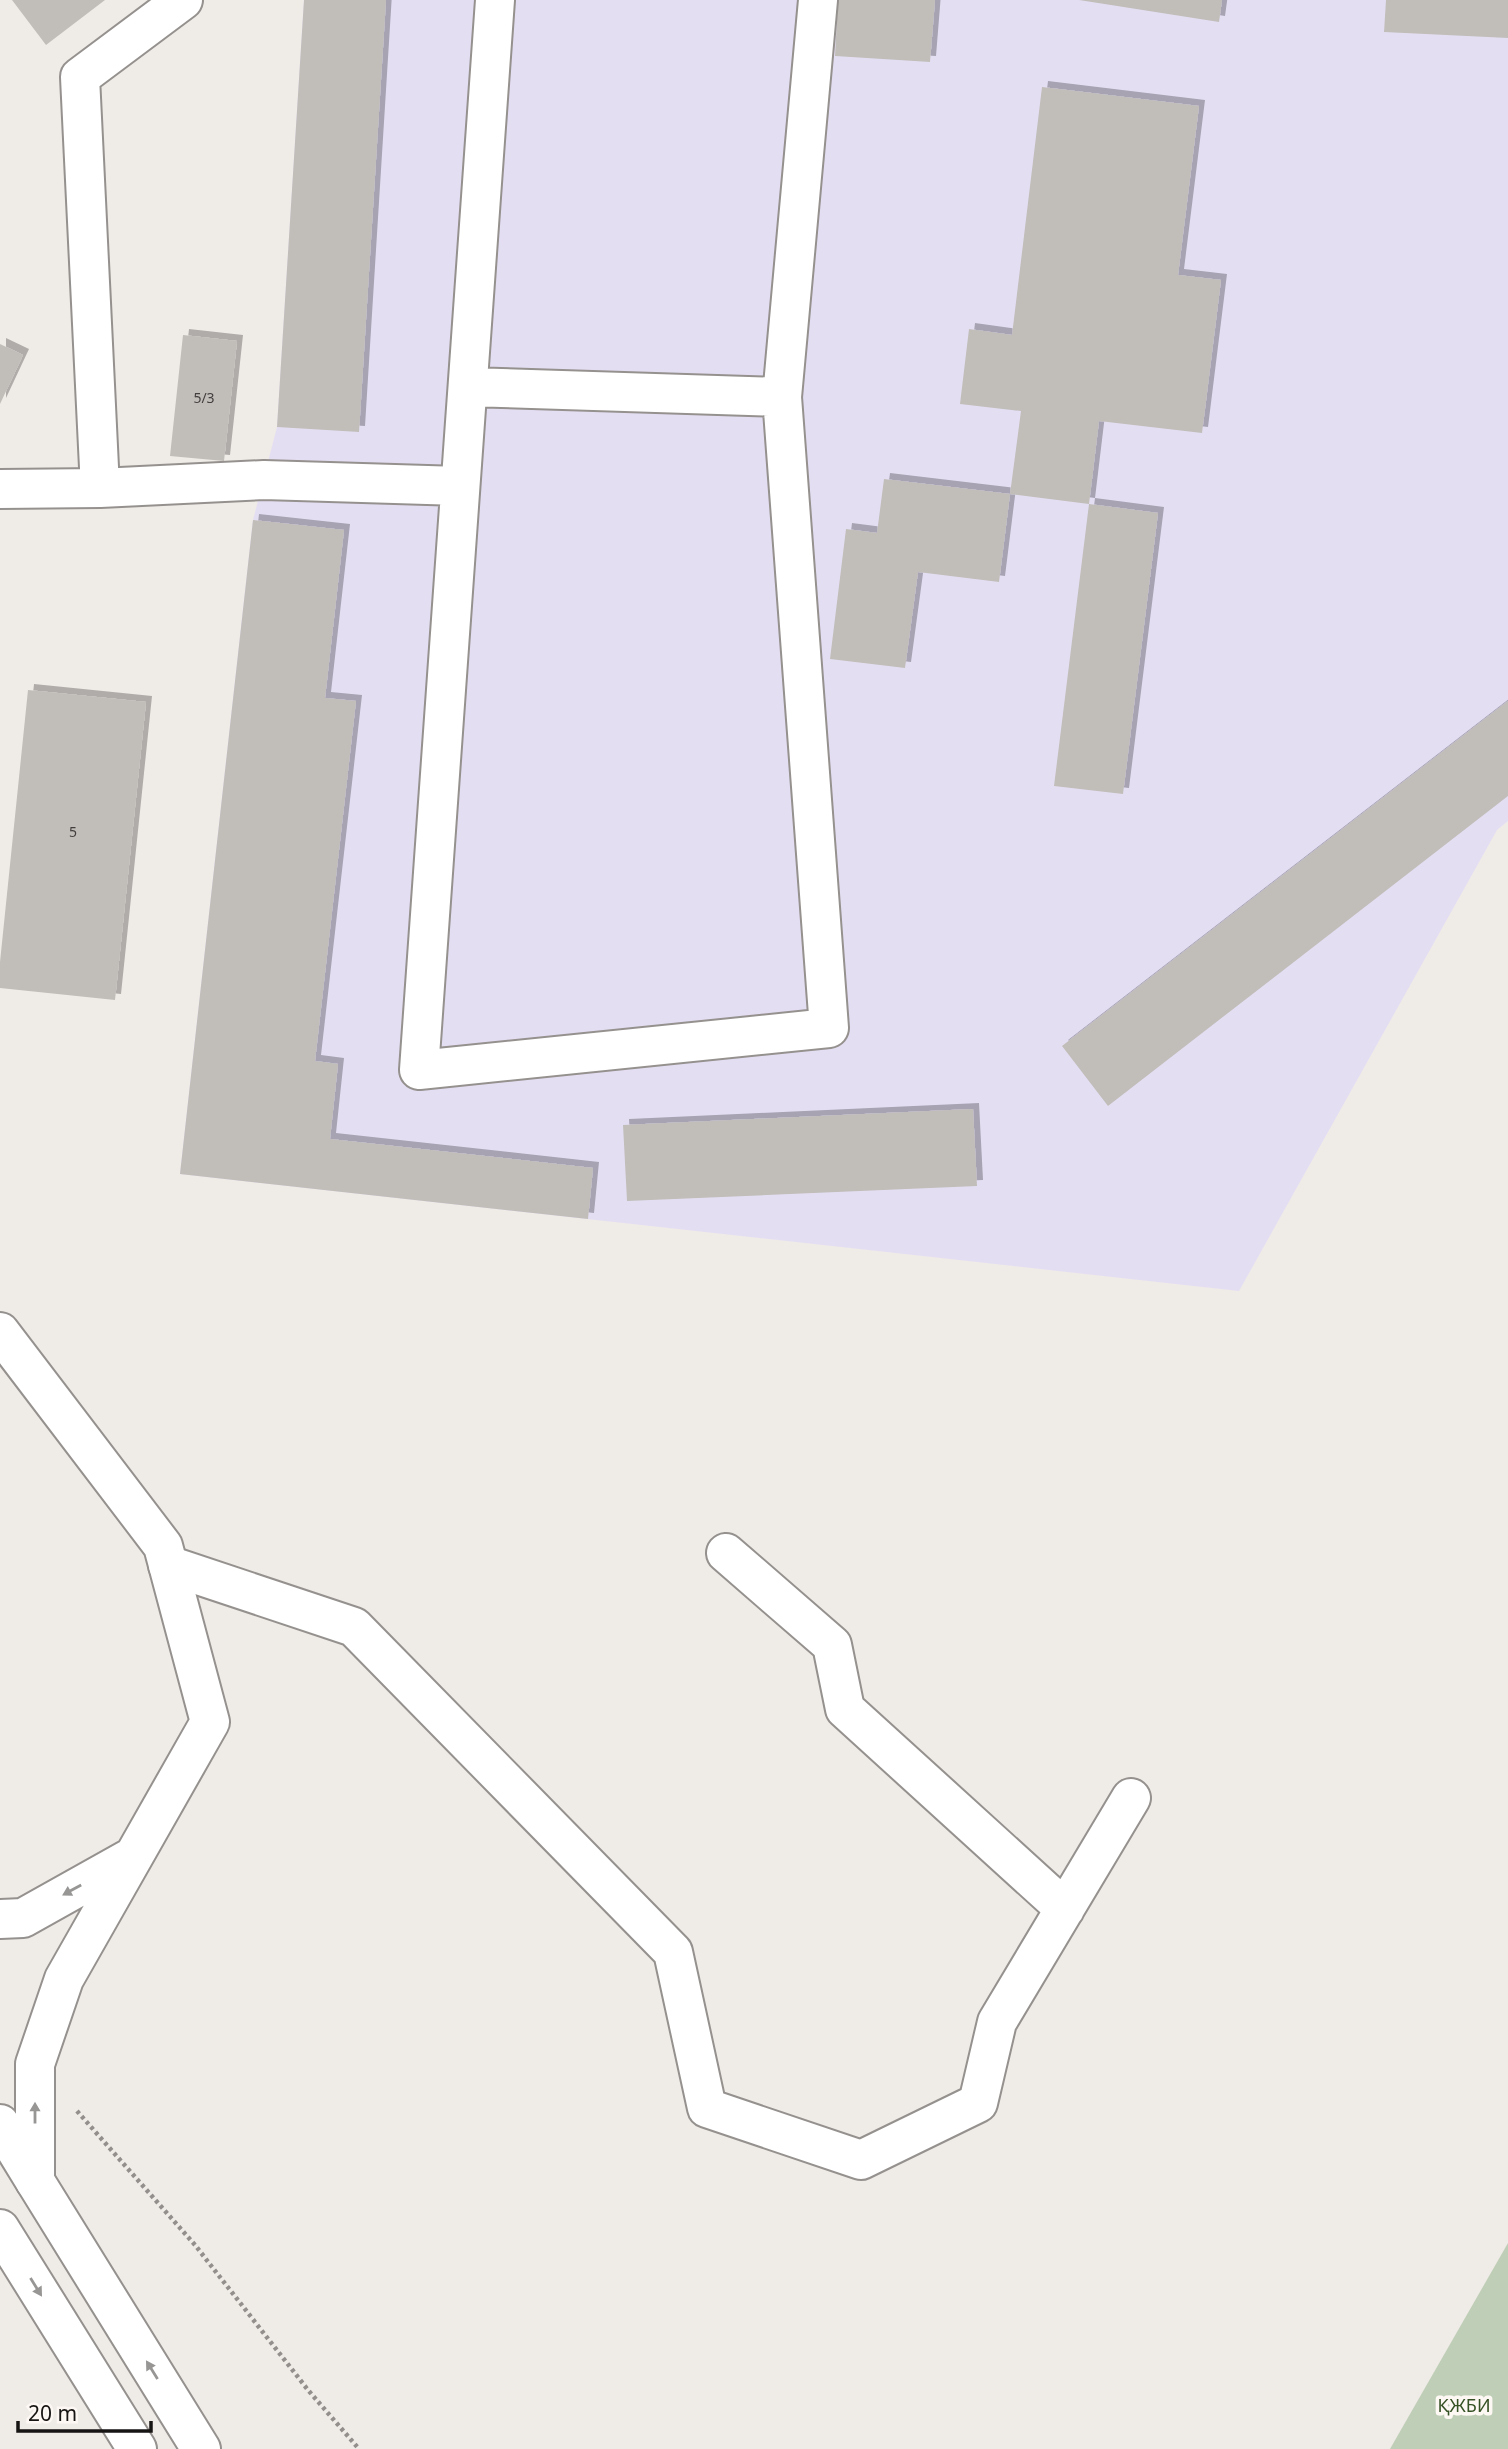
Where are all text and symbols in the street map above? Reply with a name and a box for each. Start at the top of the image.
house number: 5/3 [193,388,215,407]
house number: 5 [69,822,77,841]
one-way arrow [63,1884,82,1896]
one-way arrow [29,2102,41,2124]
one-way arrow [30,2277,42,2296]
one-way arrow [146,2361,159,2380]
scale bar [18,2390,150,2434]
park label: ҚЖБИ [1437,2393,1491,2417]
text: 20 m [28,2399,77,2427]

